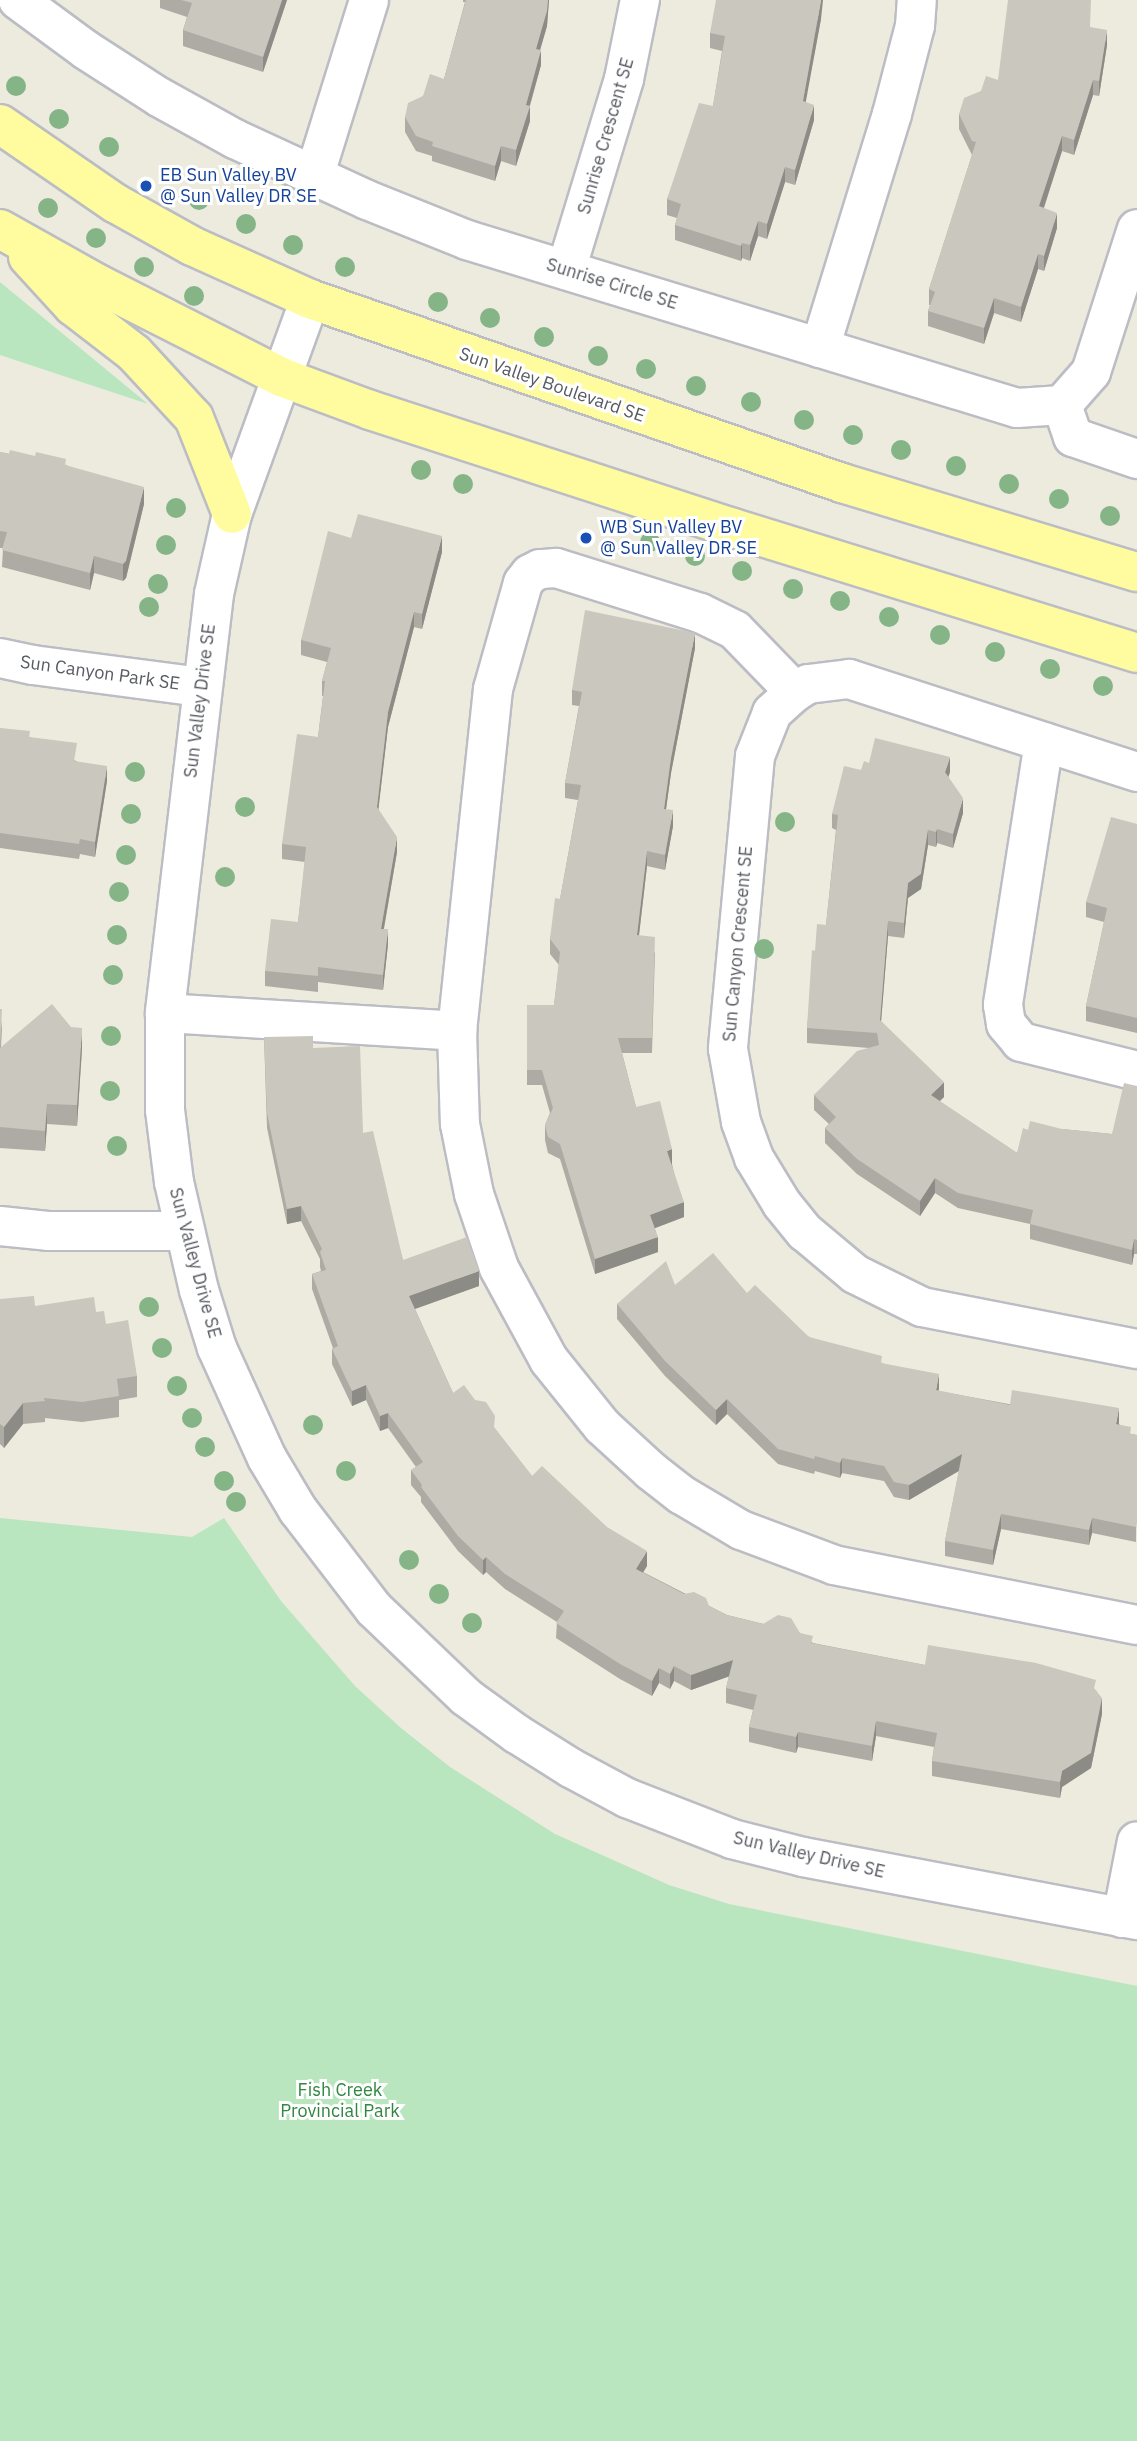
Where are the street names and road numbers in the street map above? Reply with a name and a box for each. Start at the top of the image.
street label: Sunrise Crescent SE [573,55,639,217]
street label: Sunrise Circle SE [544,254,680,314]
street label: Sun Valley Boulevard SE [456,343,648,427]
street label: Sun Valley Drive SE [180,623,220,779]
street label: Sun Canyon Park SE [19,651,181,695]
street label: Sun Canyon Crescent SE [719,845,757,1043]
street label: Sun Valley Drive SE [165,1185,225,1341]
street label: Sun Valley Drive SE [731,1827,887,1883]

